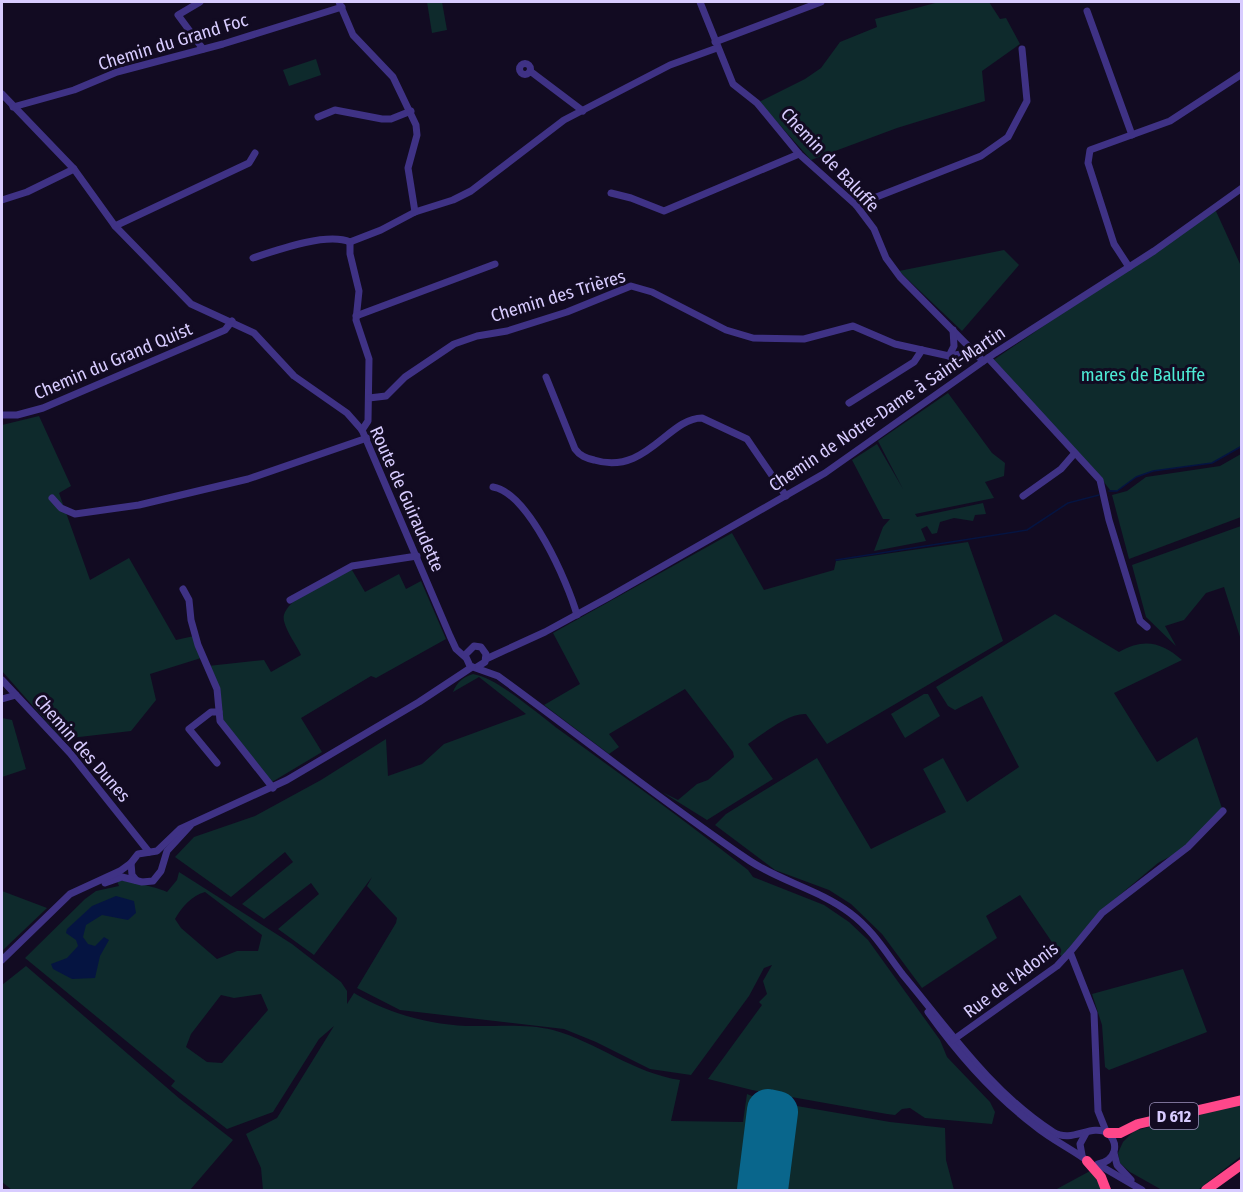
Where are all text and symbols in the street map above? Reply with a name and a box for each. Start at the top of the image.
street label: Chemin du Grand Foc [95,9,251,75]
street label: Chemin de Baluffe [776,103,884,217]
street label: Chemin des Trières [488,265,628,327]
street label: Chemin du Grand Quist [31,318,196,404]
street label: Chemin de Notre-Dame à Saint-Martin [765,322,1009,496]
park label: mares de Baluffe [1081,364,1205,386]
street label: Route de Guiraudette [365,423,449,575]
street label: Chemin des Dunes [29,690,135,807]
street label: Rue de l'Adonis [959,937,1063,1023]
road number: D 612 [1150,1103,1198,1129]

